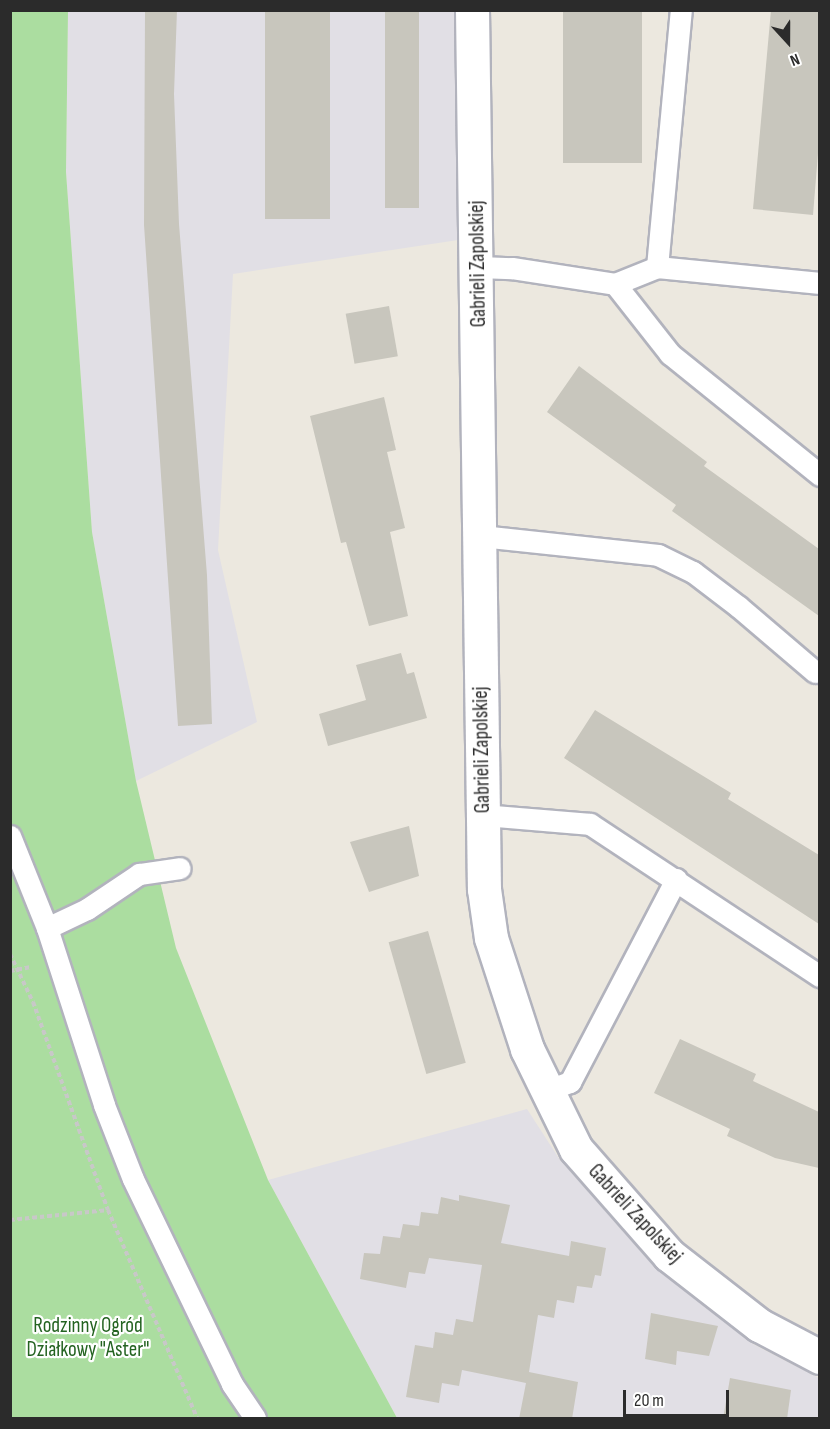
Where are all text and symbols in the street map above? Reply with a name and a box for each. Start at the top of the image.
north arrow [758,12,818,72]
text: N [787,49,802,70]
street label: Gabrieli Zapolskiej [464,200,492,328]
street label: Gabrieli Zapolskiej [468,686,496,814]
street label: Gabrieli Zapolskiej [583,1159,687,1269]
park label: Rodzinny Ogród Działkowy "Aster" [27,1313,149,1363]
scale bar [626,1378,732,1416]
text: 20 m [634,1390,664,1411]

